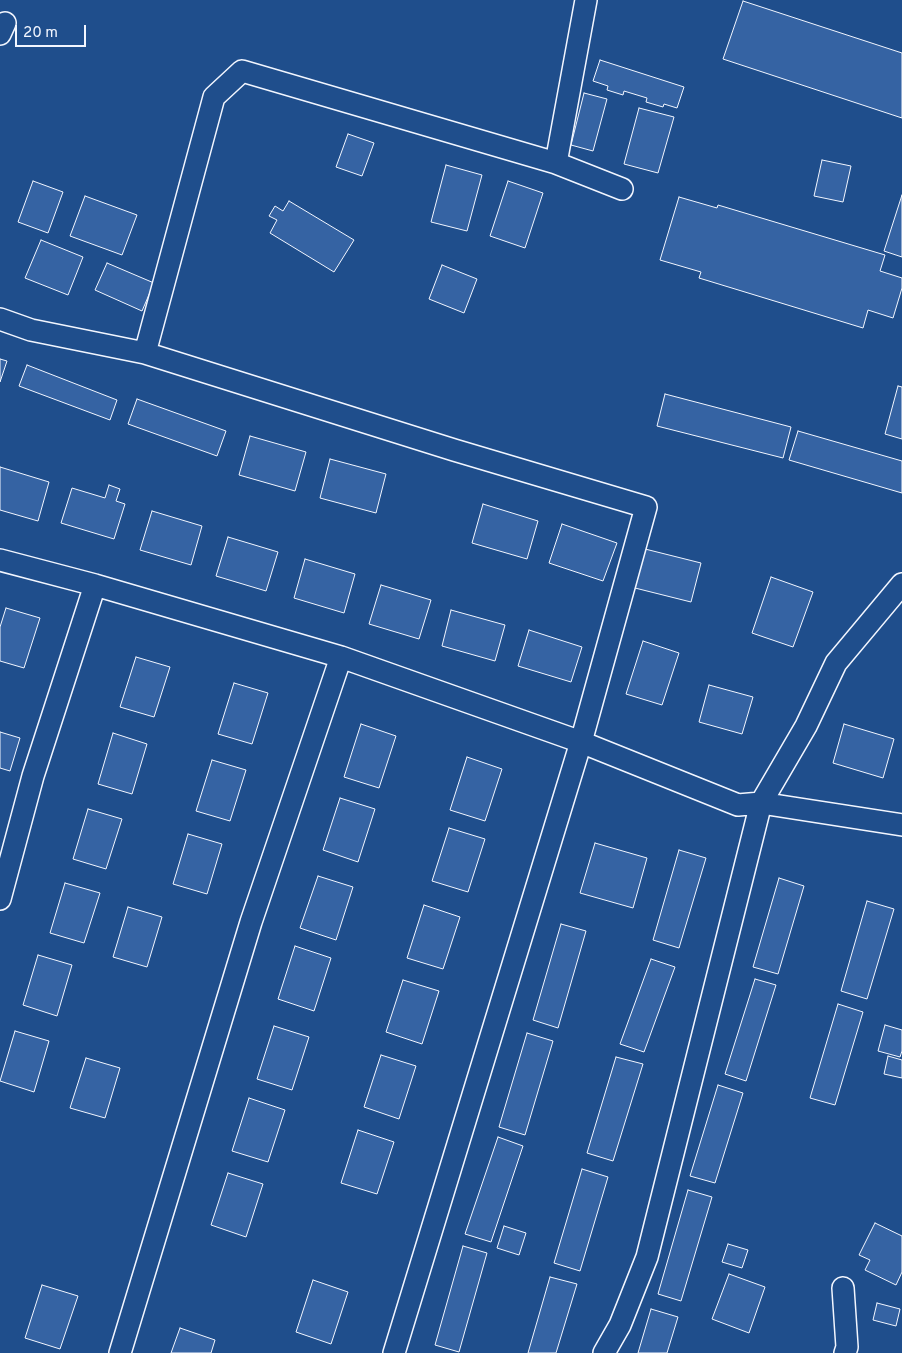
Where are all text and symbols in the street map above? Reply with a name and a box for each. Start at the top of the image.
scale bar [18,15,89,47]
text: 20 m [23,24,58,43]

